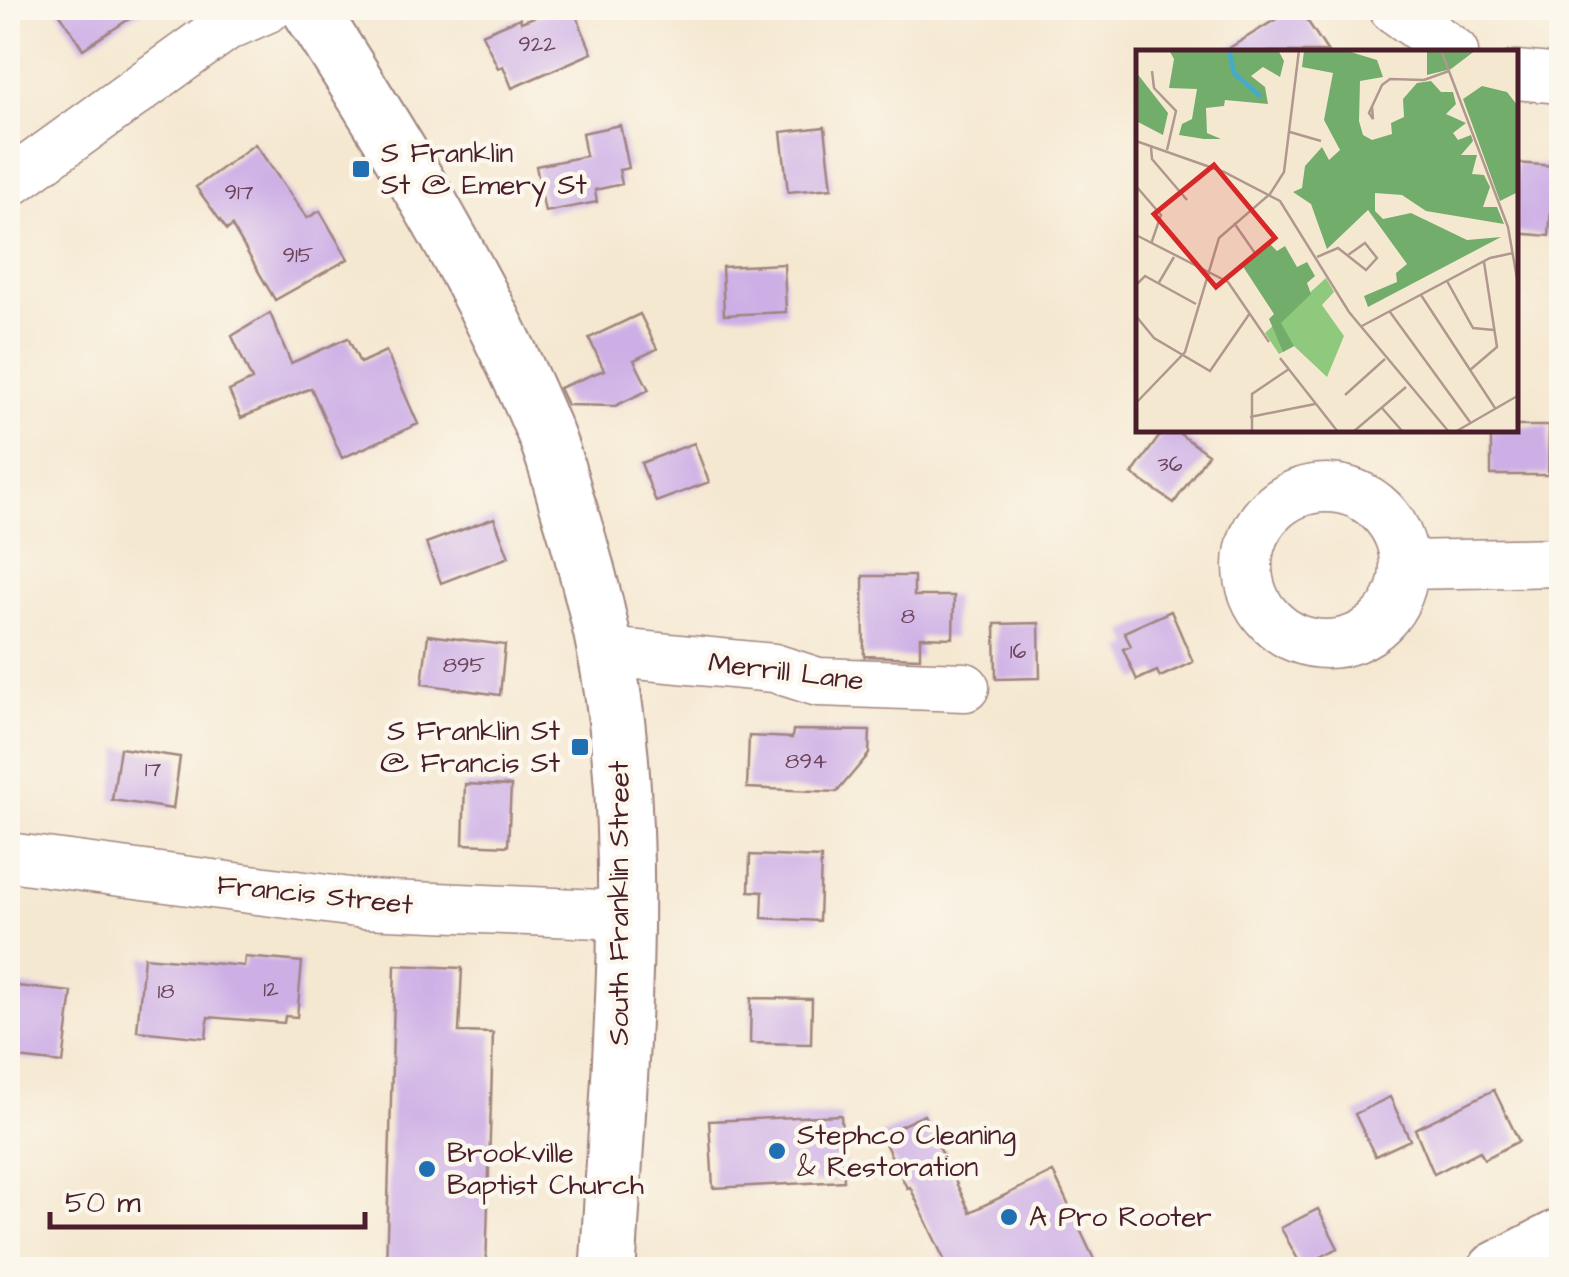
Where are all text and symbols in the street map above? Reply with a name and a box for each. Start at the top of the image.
house number: 922 [518,29,556,60]
inset map [1136,50,1519,432]
place label: S Franklin St @ Emery St [381,134,587,207]
marker: S Franklin St @ Emery St [350,158,372,180]
house number: 917 [225,177,254,208]
house number: 915 [283,240,314,271]
house number: 36 [1158,449,1183,480]
house number: 8 [901,601,915,632]
house number: 16 [1010,636,1027,667]
street label: Merrill Lane [706,643,866,701]
house number: 895 [443,650,486,681]
place label: S Franklin St @ Francis St [380,712,561,783]
marker: S Franklin St @ Francis St [569,736,591,758]
house number: 894 [785,746,827,777]
house number: 17 [145,754,162,785]
street label: South Franklin Street [600,760,639,1045]
street label: Francis Street [215,865,416,925]
house number: 12 [263,974,279,1005]
house number: 18 [157,976,175,1007]
place label: Stephco Cleaning & Restoration [797,1116,1016,1187]
place label: Brookville Baptist Church [447,1134,644,1205]
marker: Stephco Cleaning & Restoration [766,1140,788,1162]
marker: Brookville Baptist Church [416,1158,438,1180]
scale bar [50,1167,365,1229]
text: 50 m [65,1182,141,1224]
place label: A Pro Rooter [1029,1198,1212,1237]
marker: A Pro Rooter [998,1206,1020,1228]

